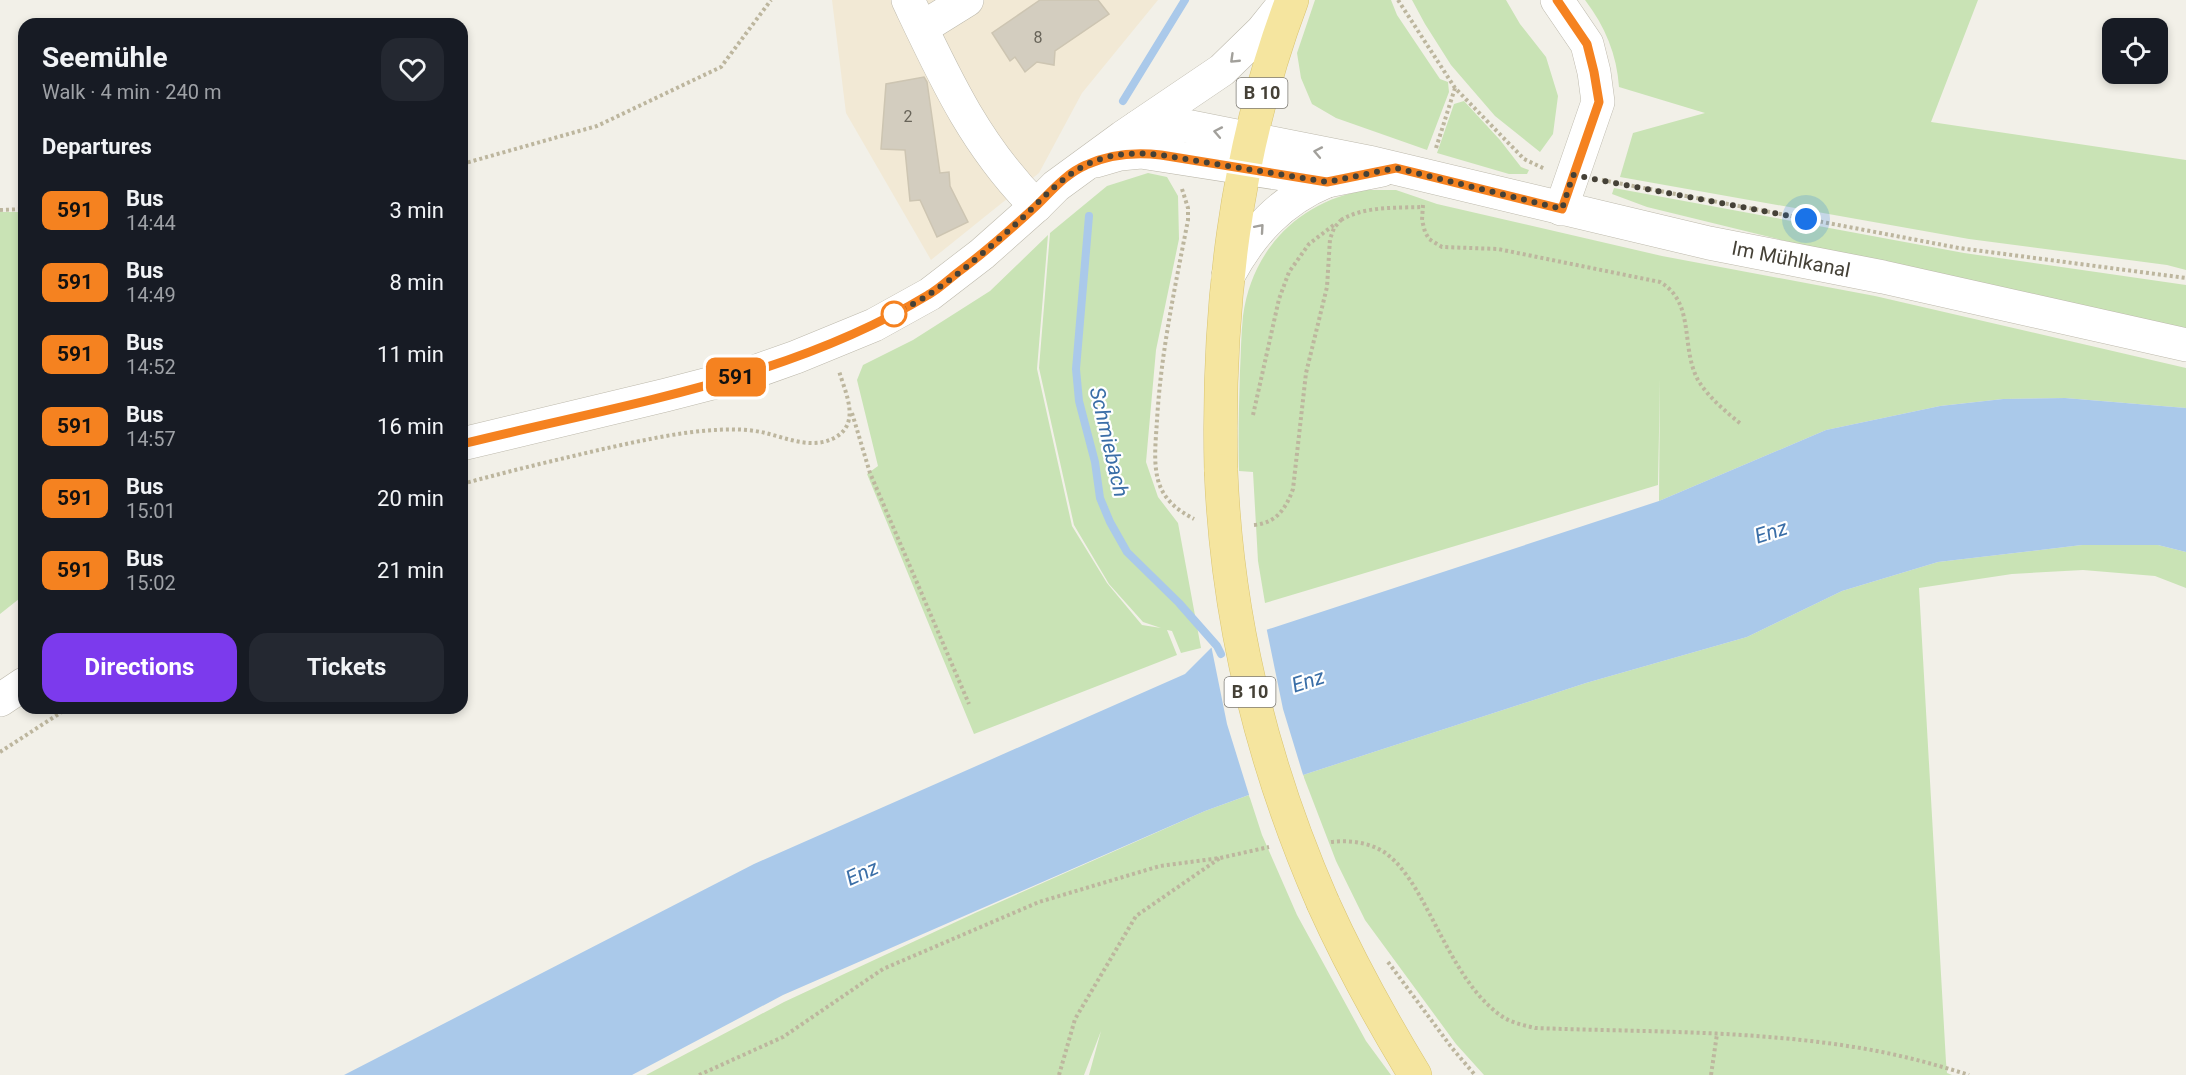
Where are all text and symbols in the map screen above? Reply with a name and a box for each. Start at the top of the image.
map controls [2102,18,2168,84]
button: locate [2102,18,2168,84]
house number: 8 [1034,28,1043,47]
button: heart [381,38,444,101]
text: Seemühle [42,41,168,74]
one-way arrow [1230,51,1241,62]
road number: B 10 [1236,78,1288,108]
text: Walk · 4 min · 240 m [42,80,221,104]
house number: 2 [904,107,913,126]
one-way arrow [1214,126,1224,139]
text: Departures [42,134,152,159]
one-way arrow [1313,146,1323,159]
text: Bus [126,186,164,211]
text: 591 [57,198,93,222]
text: 3 min [389,198,444,223]
your location [1791,204,1821,234]
text: 14:44 [126,211,176,235]
one-way arrow [1253,224,1264,235]
street label: Im Mühlkanal [1730,236,1852,282]
text: Bus [126,258,164,283]
text: 591 [57,270,93,294]
text: 8 min [389,270,444,295]
text: 14:49 [126,283,176,307]
unlabelled marker [881,301,907,327]
text: Bus [126,330,164,355]
text: 591 [57,342,93,366]
text: 11 min [377,342,444,367]
text: 14:52 [126,355,176,379]
line badge: 591 [702,358,771,397]
text: 591 [718,365,754,389]
water label: Schmiebach [1085,385,1133,499]
text: Bus [126,402,164,427]
text: 591 [57,414,93,438]
text: 16 min [377,414,444,439]
text: 14:57 [126,427,176,451]
text: Bus [126,474,164,499]
text: 591 [57,486,93,510]
text: 20 min [377,486,444,511]
text: 15:01 [126,499,176,523]
water label: Enz [1752,515,1790,549]
text: Bus [126,546,164,571]
text: 591 [57,558,93,582]
text: 21 min [377,558,444,583]
text: 15:02 [126,571,176,595]
button: Directions [42,633,237,702]
button: Tickets [249,633,444,702]
water label: Enz [1289,664,1327,698]
road number: B 10 [1224,677,1276,707]
water label: Enz [842,855,882,891]

